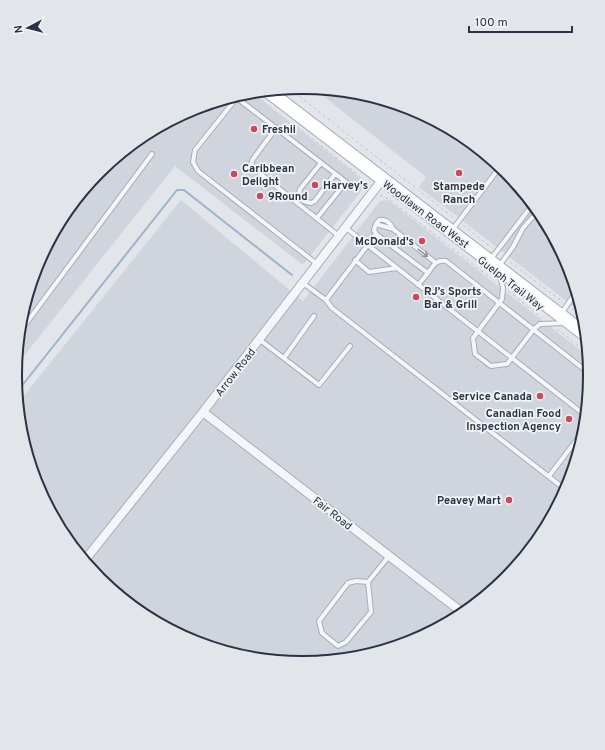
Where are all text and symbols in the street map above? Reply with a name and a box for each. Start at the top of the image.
north arrow [8,8,48,48]
scale bar [469,8,572,34]
text: 100 m [475,15,508,31]
text: N [12,24,26,34]
place label: Freshii [262,123,296,137]
marker: Freshii [249,124,259,134]
place label: Caribbean Delight [242,162,294,189]
marker: Stampede Ranch [454,168,464,178]
marker: Caribbean Delight [229,169,239,179]
street label: Woodlawn Road West [379,178,472,252]
place label: Harvey's [323,179,368,193]
marker: Harvey's [310,180,320,190]
place label: Stampede Ranch [433,180,485,207]
place label: 9Round [268,190,308,204]
marker: 9Round [255,191,265,201]
place label: McDonald's [355,235,414,249]
marker: McDonald's [417,236,427,246]
one-way arrow [418,249,429,257]
street label: Guelph Trail Way [474,253,547,314]
place label: RJ’s Sports Bar & Grill [424,285,482,312]
marker: RJ’s Sports Bar & Grill [411,292,421,302]
street label: Arrow Road [213,346,259,400]
place label: Service Canada [452,390,532,404]
marker: Service Canada [535,391,545,401]
place label: Canadian Food Inspection Agency [466,407,561,434]
marker: Canadian Food Inspection Agency [564,414,574,424]
street label: Fair Road [310,494,355,534]
place label: Peavey Mart [437,494,501,508]
marker: Peavey Mart [504,495,514,505]

